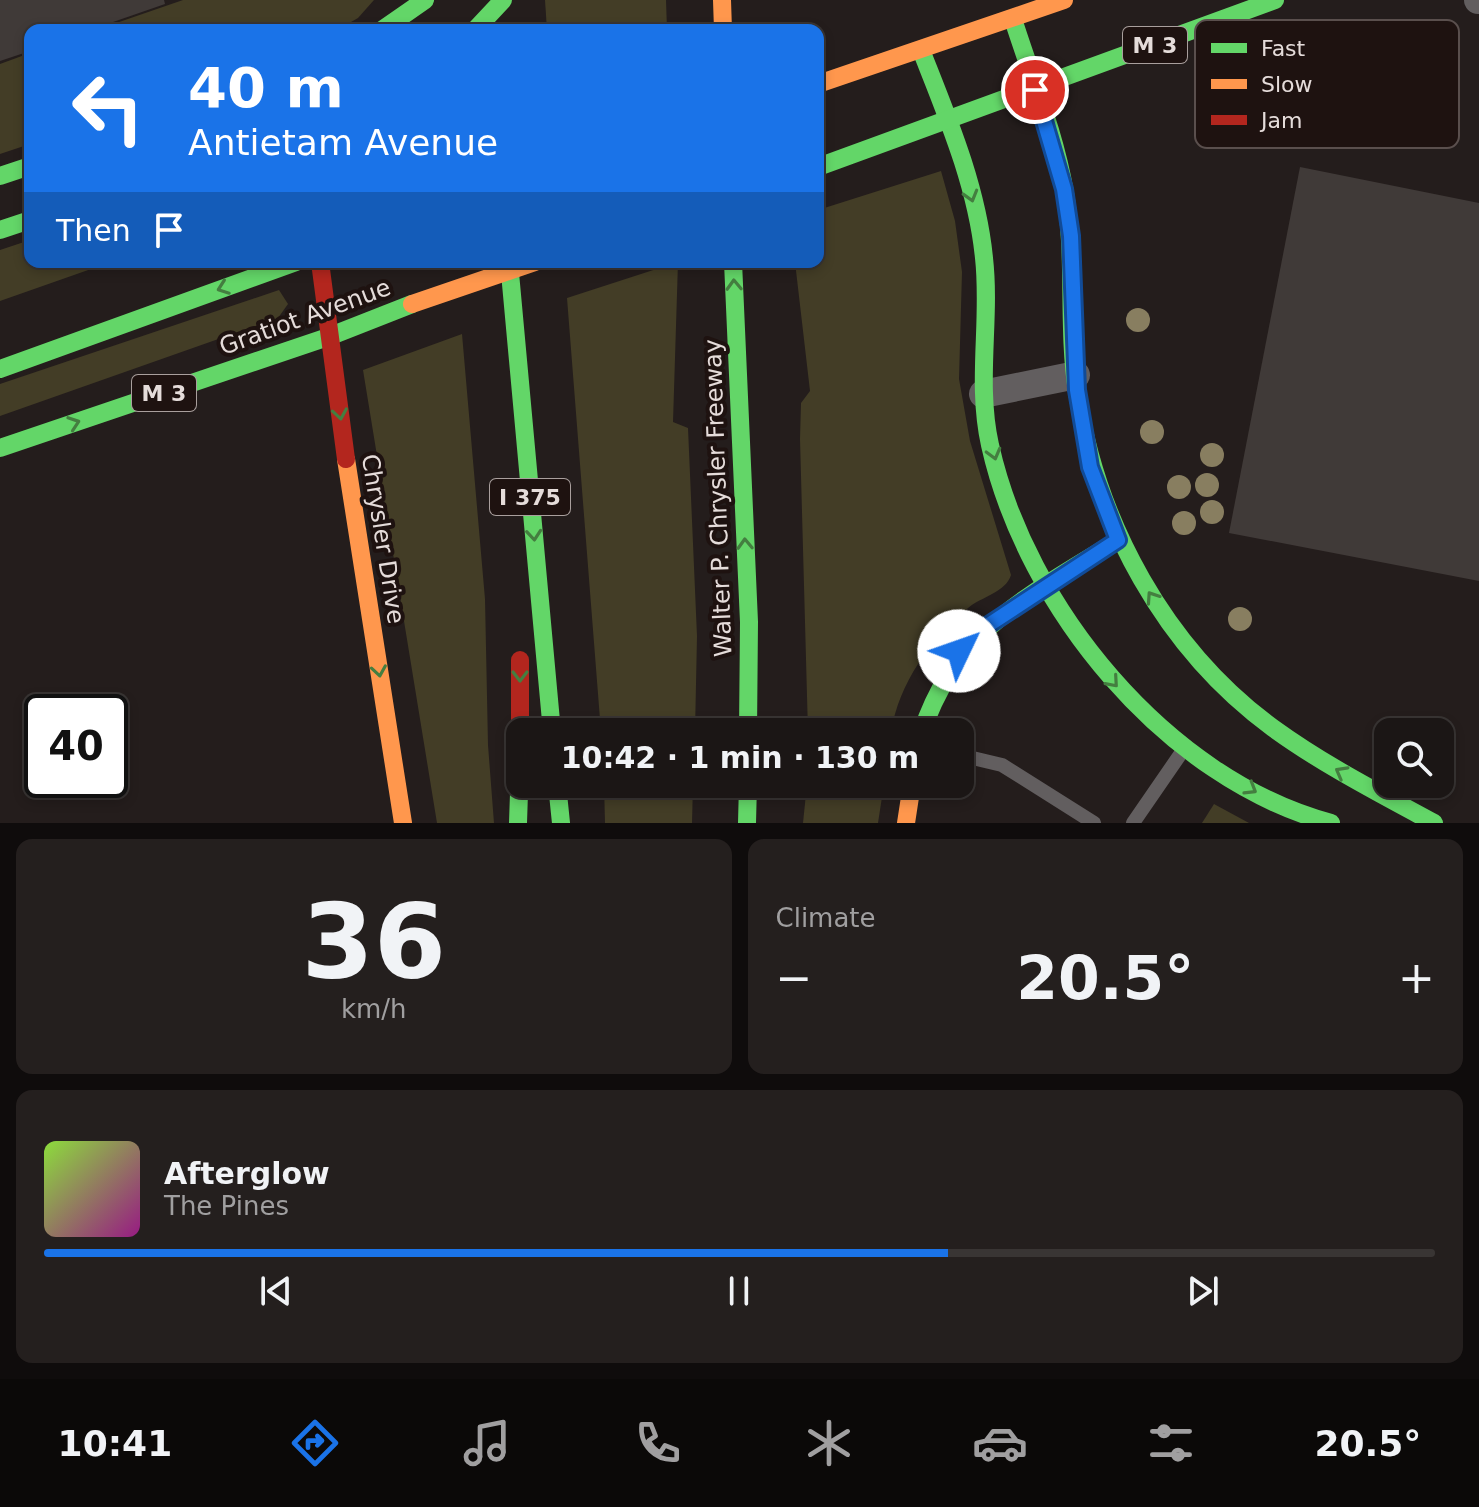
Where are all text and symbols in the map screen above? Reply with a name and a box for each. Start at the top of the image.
legend [1195,20,1459,148]
road number: M 3 [1123,27,1187,63]
text: Fast [1261,36,1306,61]
text: 40 m [188,55,344,120]
icon: left [56,56,160,160]
pin [1001,56,1069,124]
icon: arrive [1013,68,1057,112]
text: Slow [1261,72,1313,97]
text: Jam [1259,108,1302,133]
text: Antietam Avenue [188,122,498,163]
one-way arrow [962,189,979,203]
icon: arrive [147,208,191,252]
text: Then [56,213,131,248]
street label: Gratiot Avenue [216,273,394,361]
one-way arrow [726,278,743,291]
one-way arrow [217,279,231,295]
street label: Walter P. Chrysler Freeway [698,339,738,657]
road number: M 3 [132,375,196,411]
one-way arrow [330,407,347,421]
one-way arrow [66,417,80,433]
one-way arrow [984,446,1001,460]
street label: Chrysler Drive [356,452,410,626]
road number: I 375 [490,479,570,515]
one-way arrow [525,529,542,542]
one-way arrow [737,537,754,550]
one-way arrow [1147,592,1162,606]
position arrow [917,609,1001,693]
one-way arrow [370,664,387,678]
one-way arrow [511,670,529,683]
one-way arrow [1103,672,1118,687]
speed limit sign: 40 [24,694,128,798]
map controls [1374,718,1454,798]
button: search [1374,718,1454,798]
text: 10:42 · 1 min · 130 m [561,740,919,775]
one-way arrow [1336,766,1350,782]
one-way arrow [1242,779,1257,794]
text: 36 [301,881,446,1003]
text: Climate [776,903,876,933]
text: 20.5° [1016,943,1194,1013]
text: − [776,952,812,1003]
text: + [1398,952,1435,1003]
text: km/h [341,994,407,1024]
text: Afterglow [164,1156,330,1191]
text: The Pines [164,1191,289,1221]
icon: previous [254,1269,298,1313]
icon: pause [717,1269,761,1313]
icon: next [1181,1269,1225,1313]
icon: directions [287,1415,343,1471]
icon: music [459,1415,515,1471]
icon: phone [630,1415,686,1471]
icon: climate [801,1415,857,1471]
icon: car [972,1415,1028,1471]
icon: filters [1143,1415,1199,1471]
text: 10:41 [58,1423,172,1464]
text: 20.5° [1315,1423,1421,1464]

